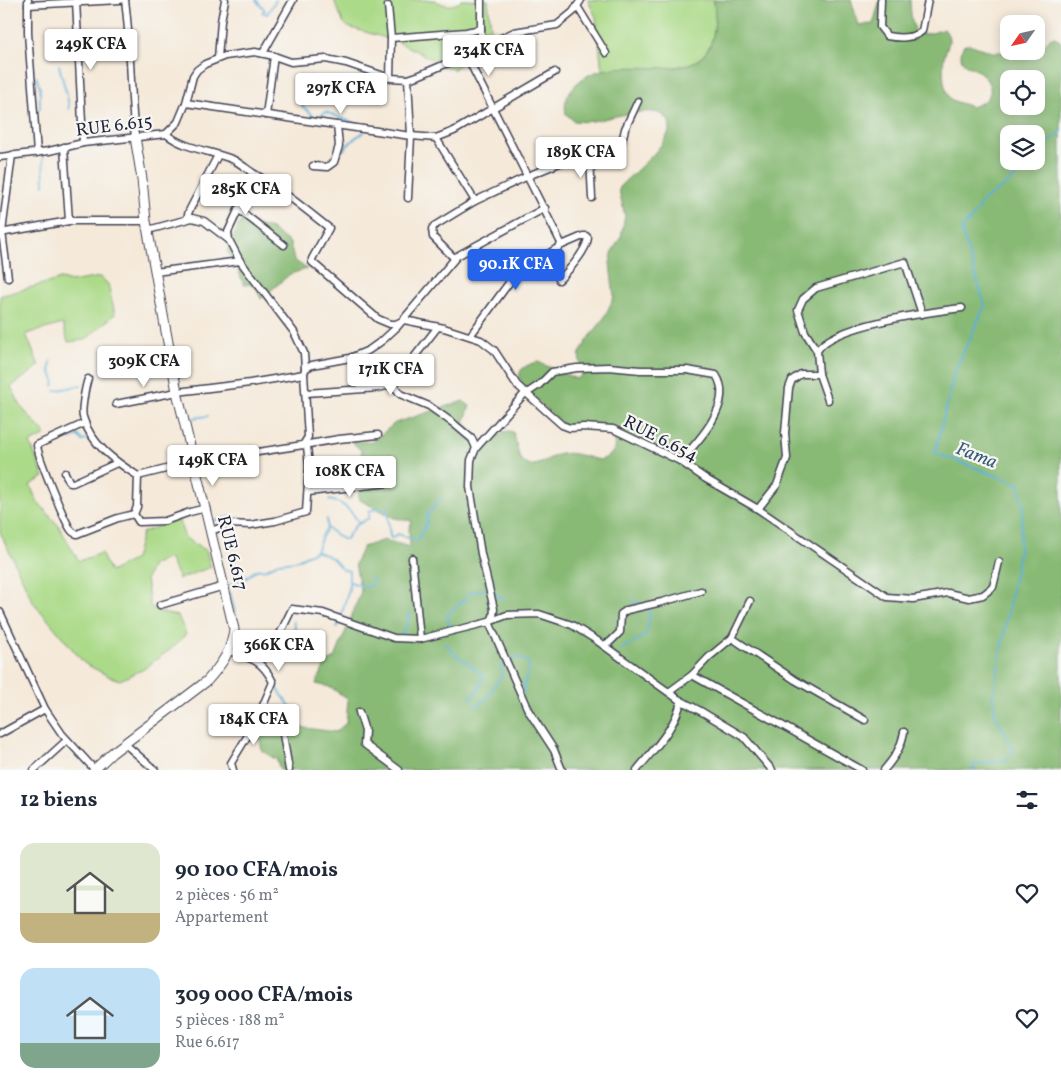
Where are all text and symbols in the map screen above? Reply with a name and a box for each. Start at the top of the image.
north arrow [1000,15,1045,60]
map controls [1000,15,1045,170]
pin: 249K CFA [39,28,143,71]
text: 249K CFA [55,34,127,56]
pin: 234K CFA [437,34,541,77]
text: 234K CFA [454,40,524,62]
button: locate [1000,70,1045,115]
pin: 297K CFA [289,72,393,115]
text: 297K CFA [306,78,376,100]
street label: RUE 6.615 [74,109,154,144]
button: layers [1000,125,1045,170]
pin: 189K CFA [529,136,633,179]
text: 189K CFA [547,142,615,164]
pin: 285K CFA [194,174,298,216]
text: 285K CFA [211,179,281,201]
pin: 90.1K CFA [459,248,573,291]
text: 90.1K CFA [479,254,553,276]
pin: 309K CFA [92,346,196,388]
text: 309K CFA [108,351,180,373]
pin: 171K CFA [339,354,443,396]
text: 171K CFA [358,359,424,381]
street label: RUE 6.654 [619,410,702,469]
water label: Fama [952,436,1001,476]
pin: 149K CFA [161,444,265,487]
text: 149K CFA [178,450,248,472]
pin: 108K CFA [298,456,402,498]
text: 108K CFA [315,461,385,483]
street label: RUE 6.617 [210,513,253,594]
pin: 366K CFA [227,630,331,672]
text: 366K CFA [244,635,314,657]
pin: 184K CFA [202,704,306,746]
text: 184K CFA [219,709,289,731]
text: 12 biens [20,786,97,815]
icon: filters [1013,786,1041,814]
text: 90 100 CFA/mois [175,856,338,885]
icon: home [60,863,120,923]
icon: heart [1013,879,1041,907]
text: 2 pièces · 56 m² [175,885,279,907]
text: Appartement [175,907,269,929]
text: 309 000 CFA/mois [175,981,353,1010]
icon: home [60,988,120,1048]
icon: heart [1013,1004,1041,1032]
text: 5 pièces · 188 m² [175,1010,284,1032]
text: Rue 6.617 [175,1032,240,1054]

